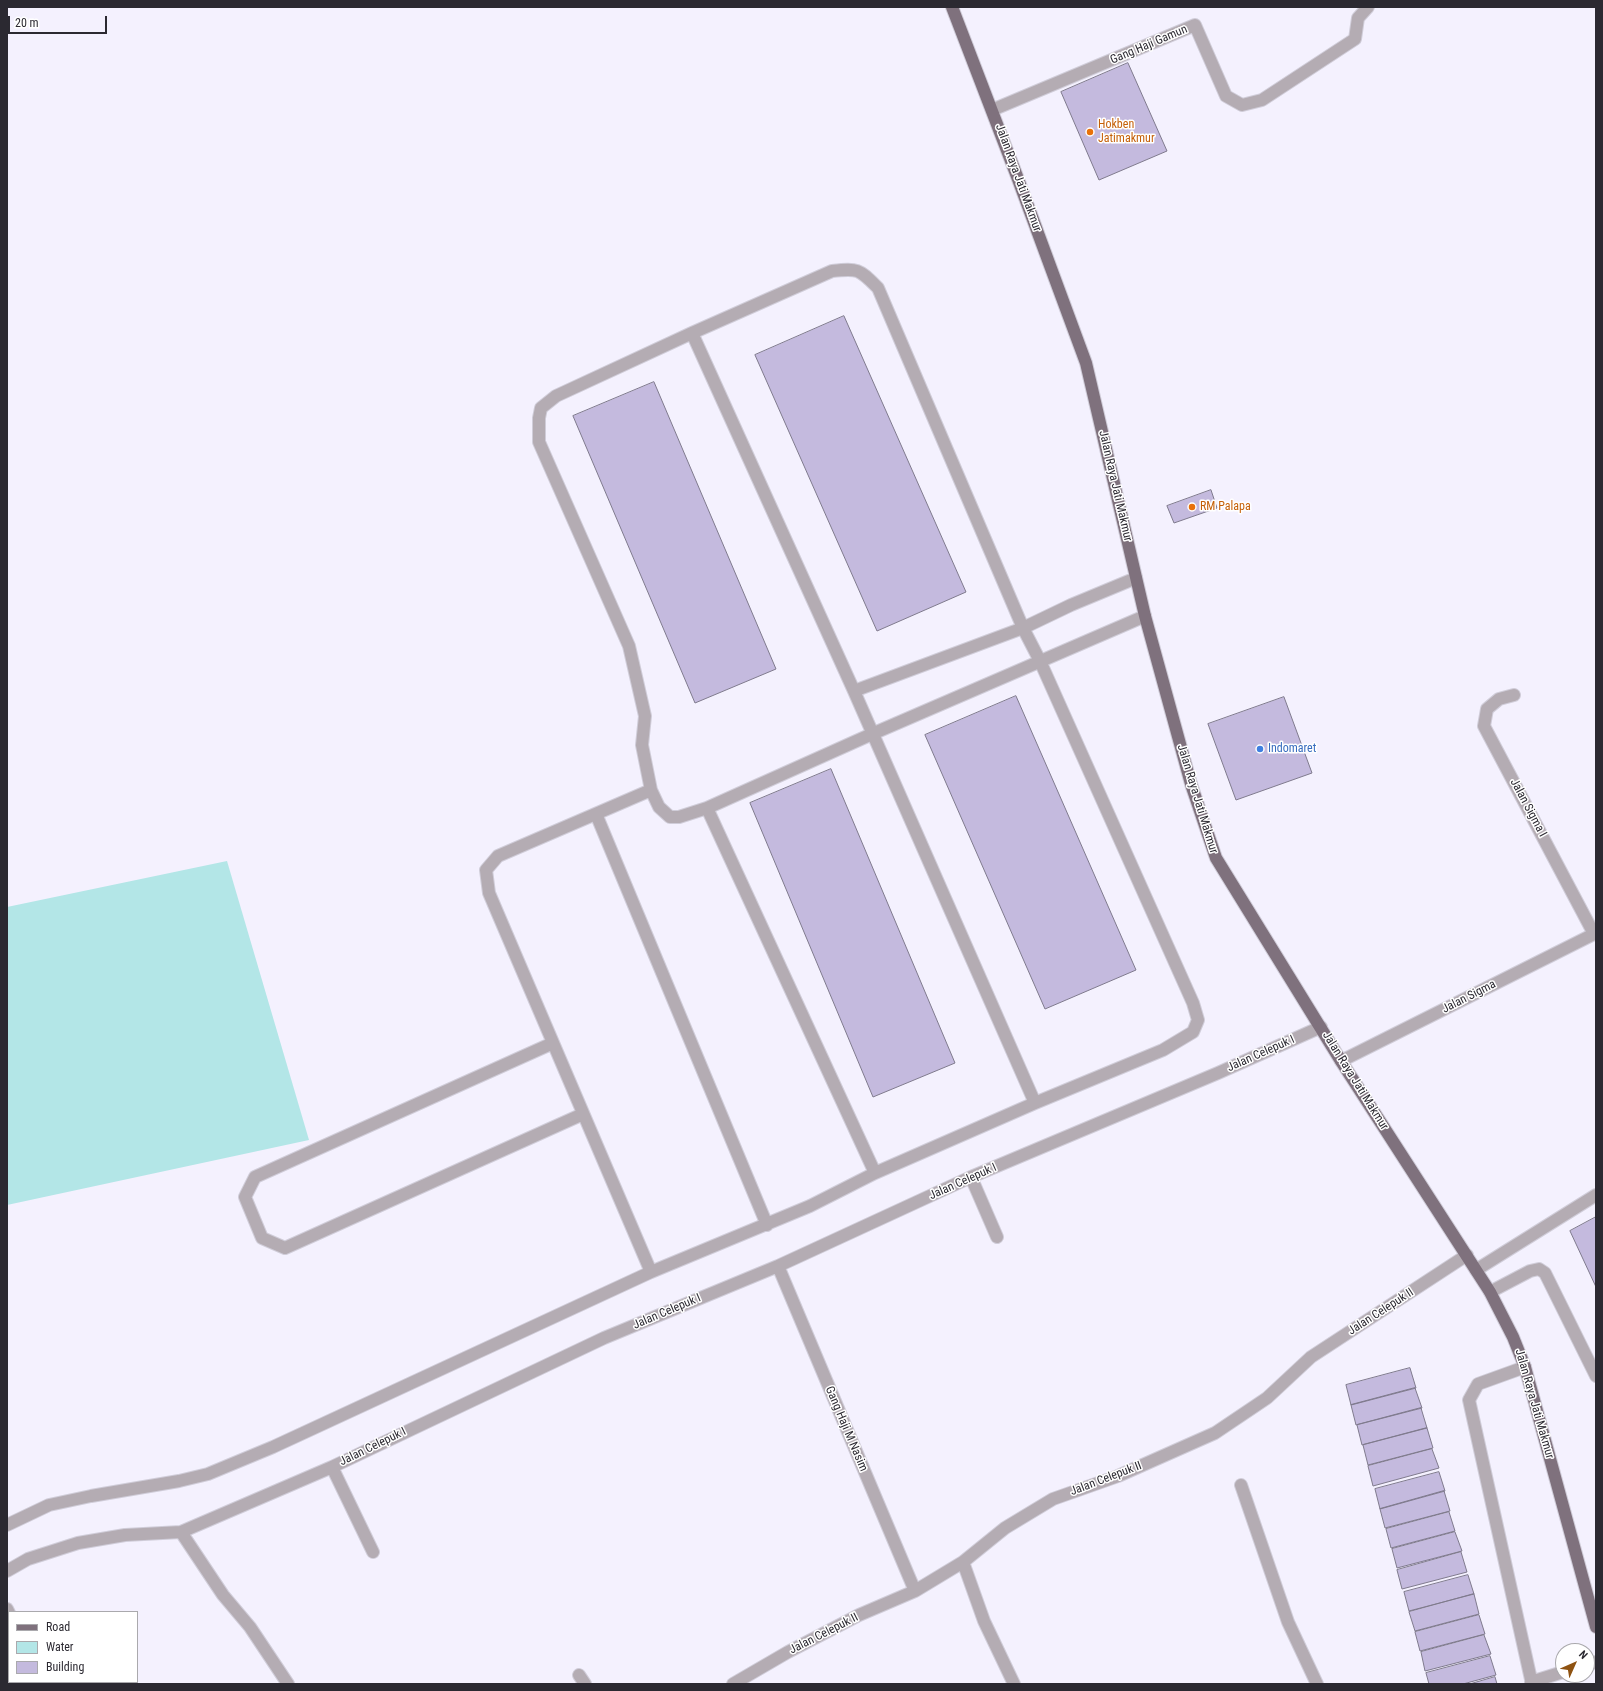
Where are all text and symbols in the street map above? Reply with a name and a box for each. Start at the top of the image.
scale bar [10,8,109,34]
text: 20 m [15,16,39,30]
street label: Gang Haji Gamun [1108,22,1190,68]
place label: Hokben Jatimakmur [1098,118,1155,146]
street label: Jalan Raya Jati Makmur [992,122,1044,234]
marker: Hokben Jatimakmur [1085,127,1095,137]
street label: Jalan Raya Jati Makmur [1095,429,1135,543]
place label: RM Palapa [1200,500,1251,514]
marker: RM Palapa [1187,502,1197,512]
place label: Indomaret [1268,742,1316,756]
street label: Jalan Raya Jati Makmur [1174,743,1220,855]
marker: Indomaret [1255,744,1265,754]
street label: Jalan Sigma I [1507,776,1549,840]
street label: Jalan Sigma [1440,977,1498,1017]
street label: Jalan Raya Jati Makmur [1319,1029,1391,1133]
street label: Jalan Celepuk I [1225,1033,1297,1075]
street label: Jalan Celepuk I [927,1161,999,1203]
street label: Jalan Celepuk II [1346,1285,1416,1339]
street label: Jalan Celepuk I [631,1291,703,1333]
street label: Jalan Raya Jati Makmur [1511,1348,1557,1460]
street label: Gang Haji M Nasim [822,1384,870,1474]
street label: Jalan Celepuk I [337,1425,409,1469]
street label: Jalan Celepuk II [1068,1459,1144,1499]
street label: Jalan Celepuk II [787,1610,861,1658]
legend [8,1611,138,1683]
text: Road [46,1620,70,1634]
text: Water [46,1640,74,1654]
north arrow [1555,1643,1595,1683]
text: N [1576,1648,1590,1662]
text: Building [46,1660,84,1674]

